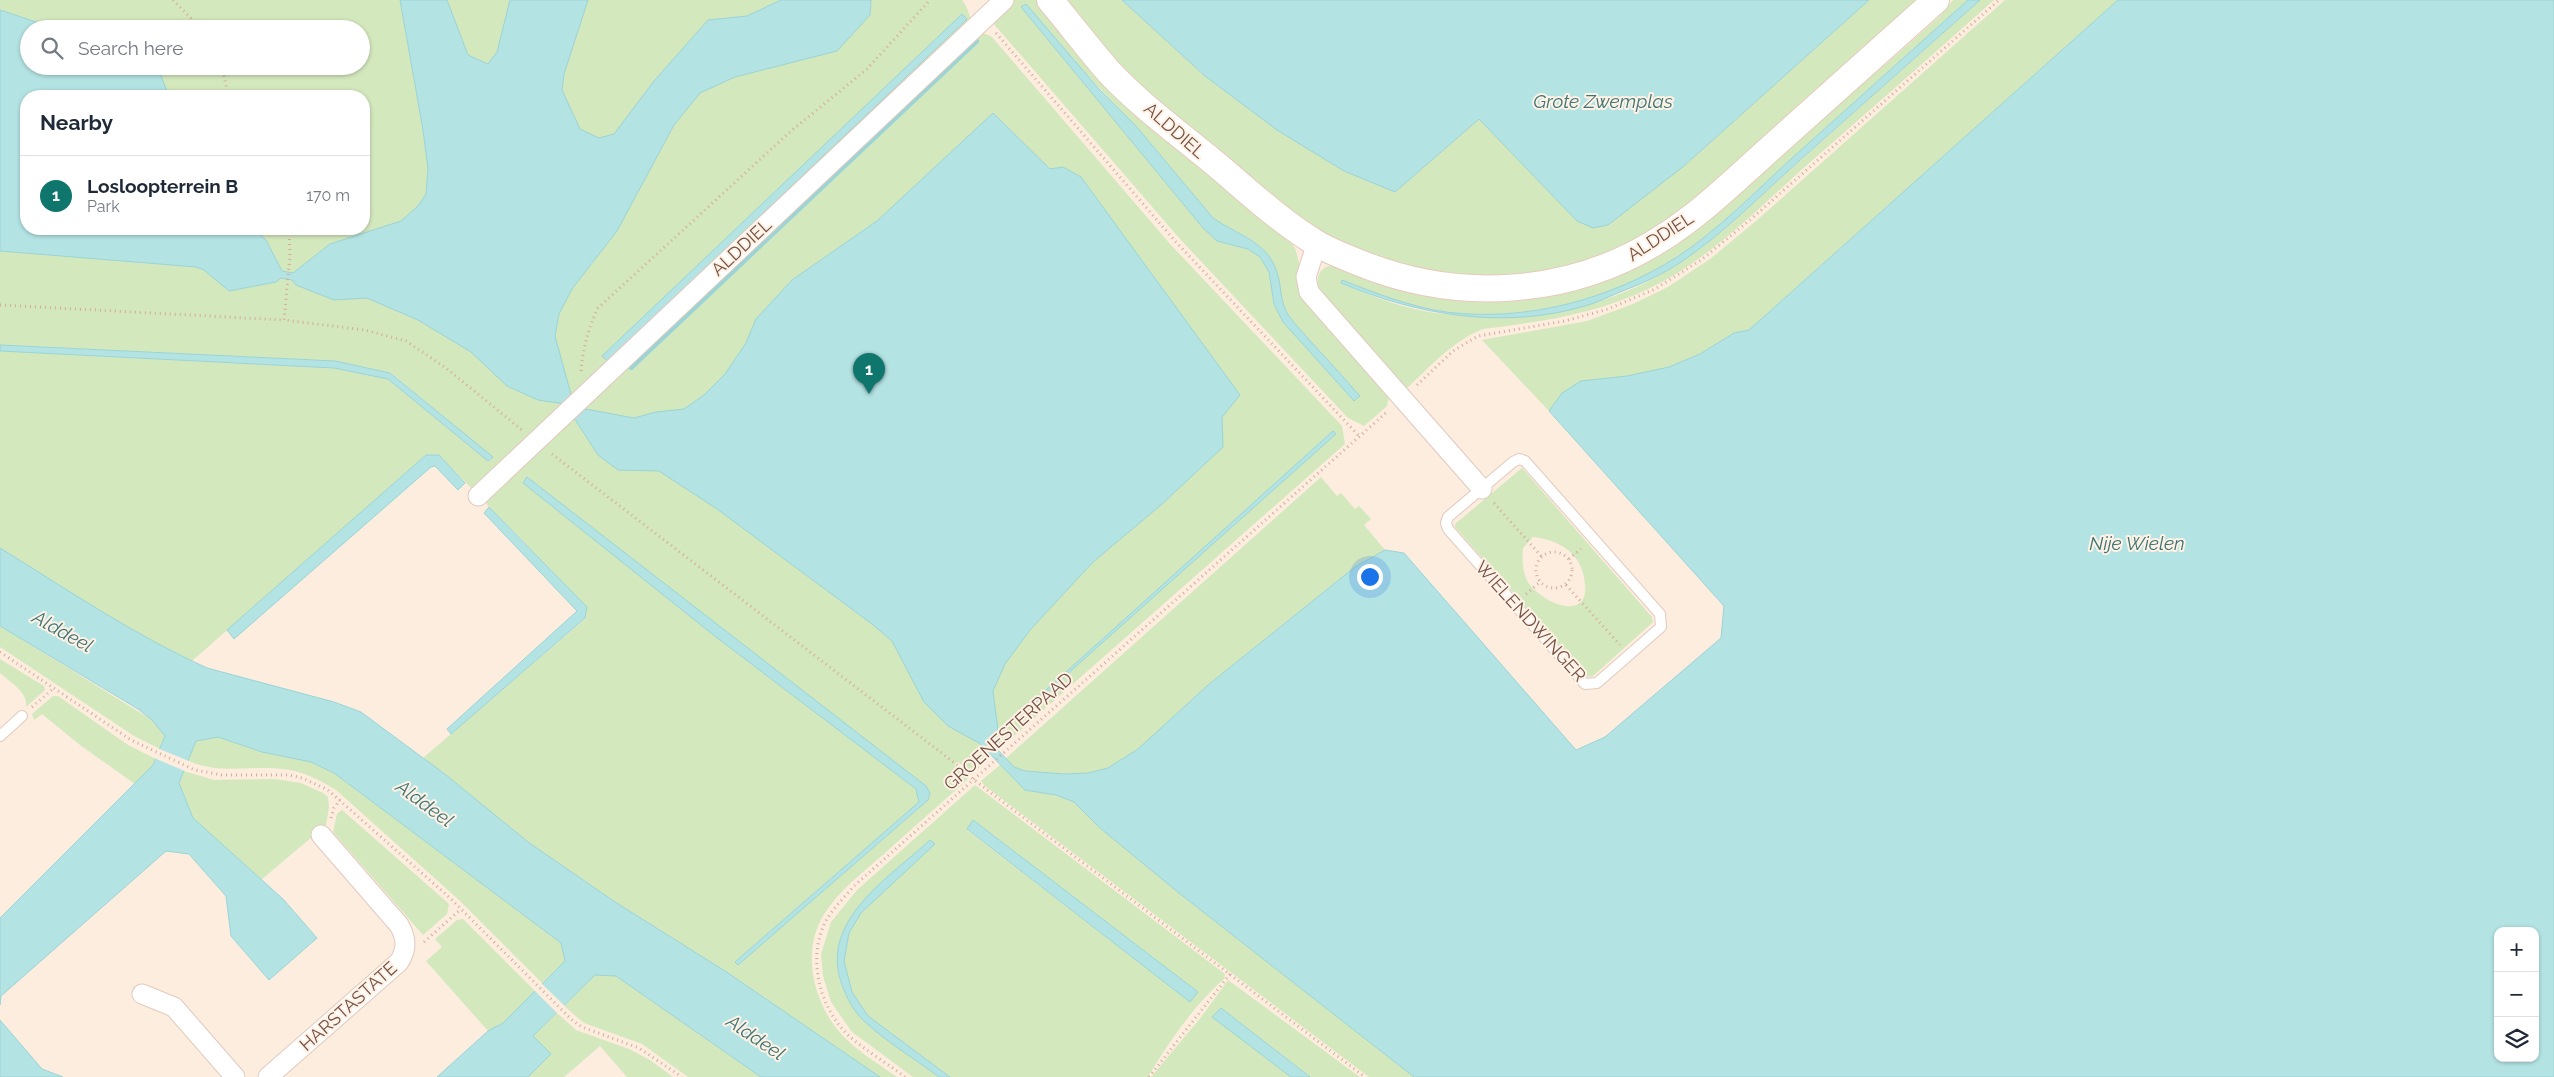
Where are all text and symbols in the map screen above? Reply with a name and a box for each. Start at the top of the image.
search box [20,20,370,75]
icon: search [38,34,66,62]
text: Search here [78,37,184,59]
water label: Grote Zwemplas [1533,90,1673,112]
street label: ALDDIEL [1140,98,1210,163]
text: Nearby [40,110,113,135]
text: Losloopterrein B [87,175,238,197]
text: 1 [52,186,60,205]
text: 170 m [306,186,350,205]
text: Park [87,197,120,216]
street label: ALDDIEL [1623,207,1697,265]
street label: ALDDIEL [707,214,776,280]
pin: 1 [853,353,885,394]
water label: Nije Wielen [2089,532,2185,554]
street label: WIELENDWINGER [1471,556,1591,686]
your location [1357,564,1383,590]
water label: Alddeel [28,605,97,656]
street label: GROENESTERPAAD [939,668,1077,794]
water label: Alddeel [391,774,458,831]
map controls [2494,927,2539,1062]
button: + [2494,927,2539,972]
street label: HARSTASTATE [295,957,401,1055]
button: − [2494,972,2539,1017]
water label: Alddeel [722,1009,789,1064]
button: layers [2494,1017,2539,1062]

